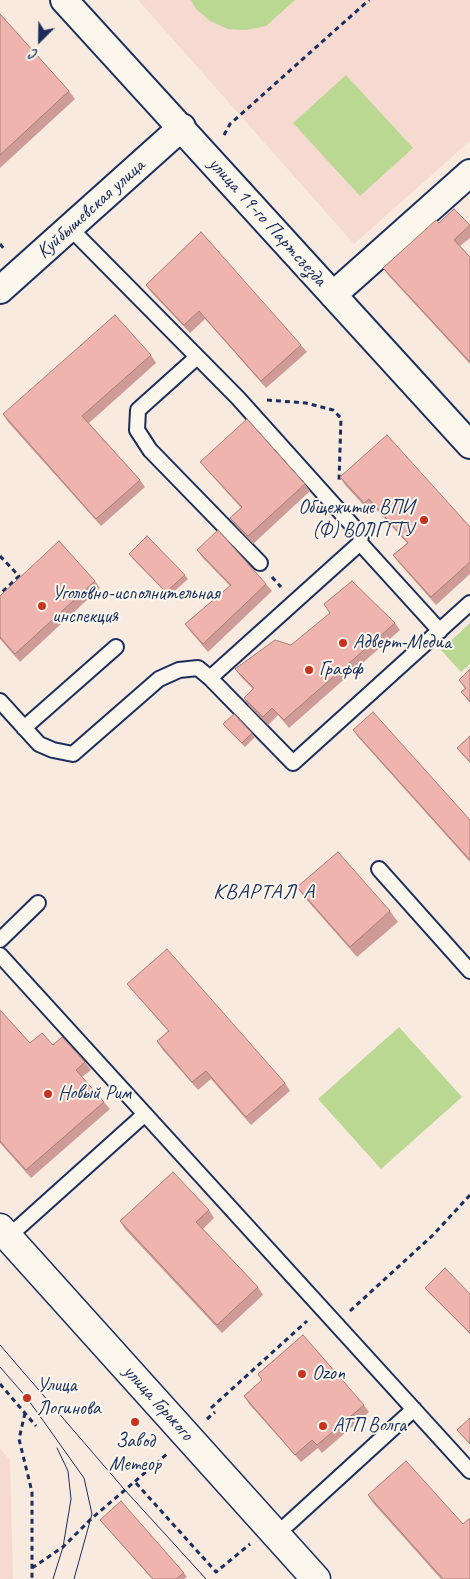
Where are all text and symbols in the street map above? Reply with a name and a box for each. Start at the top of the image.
north arrow [15,15,65,65]
text: С [27,45,40,63]
street label: улица 19-го Партсъезда [203,152,331,292]
street label: Куйбышевская улица [32,154,150,264]
place label: Общежитие ВПИ (Ф) ВОЛГГТУ [298,496,414,543]
marker: Общежитие ВПИ (Ф) ВОЛГГТУ [418,514,430,526]
place label: Уголовно-исполнительная инспекция [52,582,220,629]
marker: Уголовно-исполнительная инспекция [36,600,48,612]
place label: Адверт-Медиа [353,631,451,655]
marker: Адверт-Медиа [337,637,349,649]
place label: Графф [319,658,362,682]
marker: Графф [303,664,315,676]
district label: КВАРТАЛ А [212,879,316,905]
place label: Новый Рим [58,1082,131,1106]
marker: Новый Рим [42,1088,54,1100]
street label: улица Горького [118,1360,198,1446]
place label: Ozon [312,1362,345,1386]
marker: Ozon [296,1368,308,1380]
place label: Улица Логинова [37,1374,101,1421]
marker: Улица Логинова [21,1392,33,1404]
place label: АТП Волга [333,1414,406,1438]
marker: Завод Метеор [129,1416,141,1428]
marker: АТП Волга [317,1420,329,1432]
place label: Завод Метеор [109,1430,161,1477]

